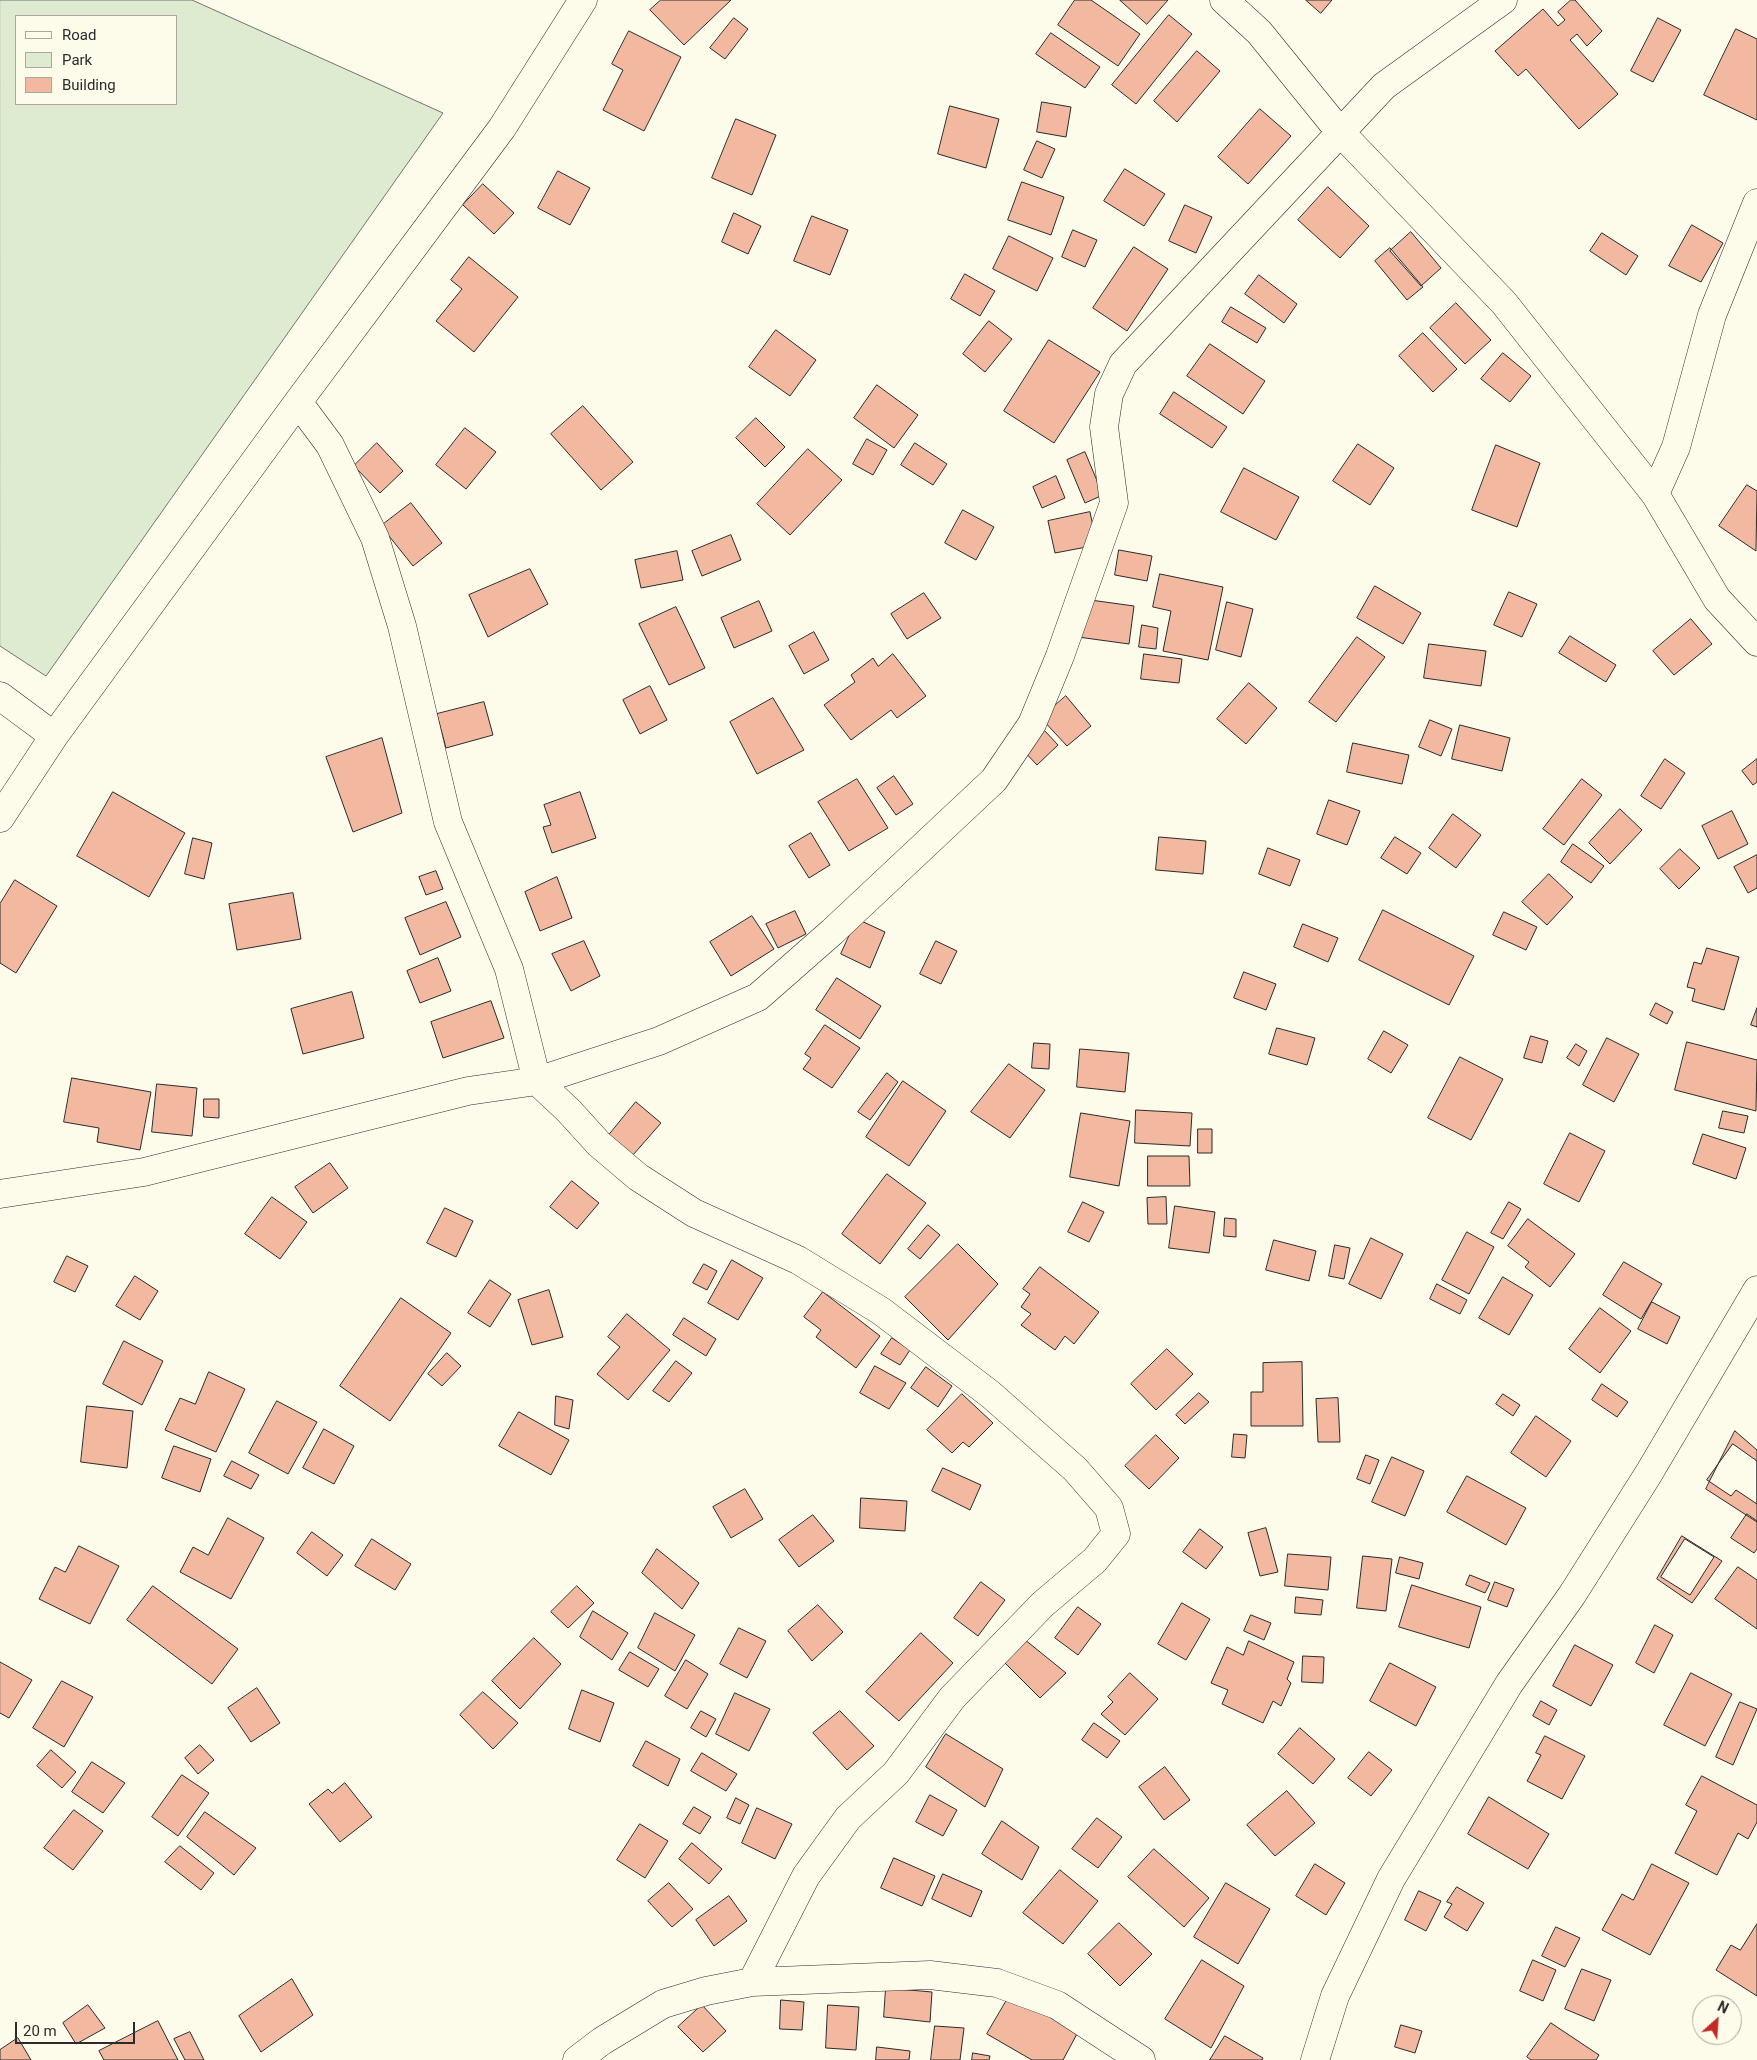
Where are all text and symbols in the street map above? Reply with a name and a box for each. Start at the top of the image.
legend [15,15,178,105]
text: Road [62,26,96,44]
text: Park [62,51,92,69]
text: Building [62,76,116,94]
north arrow [1692,1995,1742,2045]
text: N [1715,1998,1731,2017]
scale bar [18,2012,138,2044]
text: 20 m [23,2022,57,2040]

